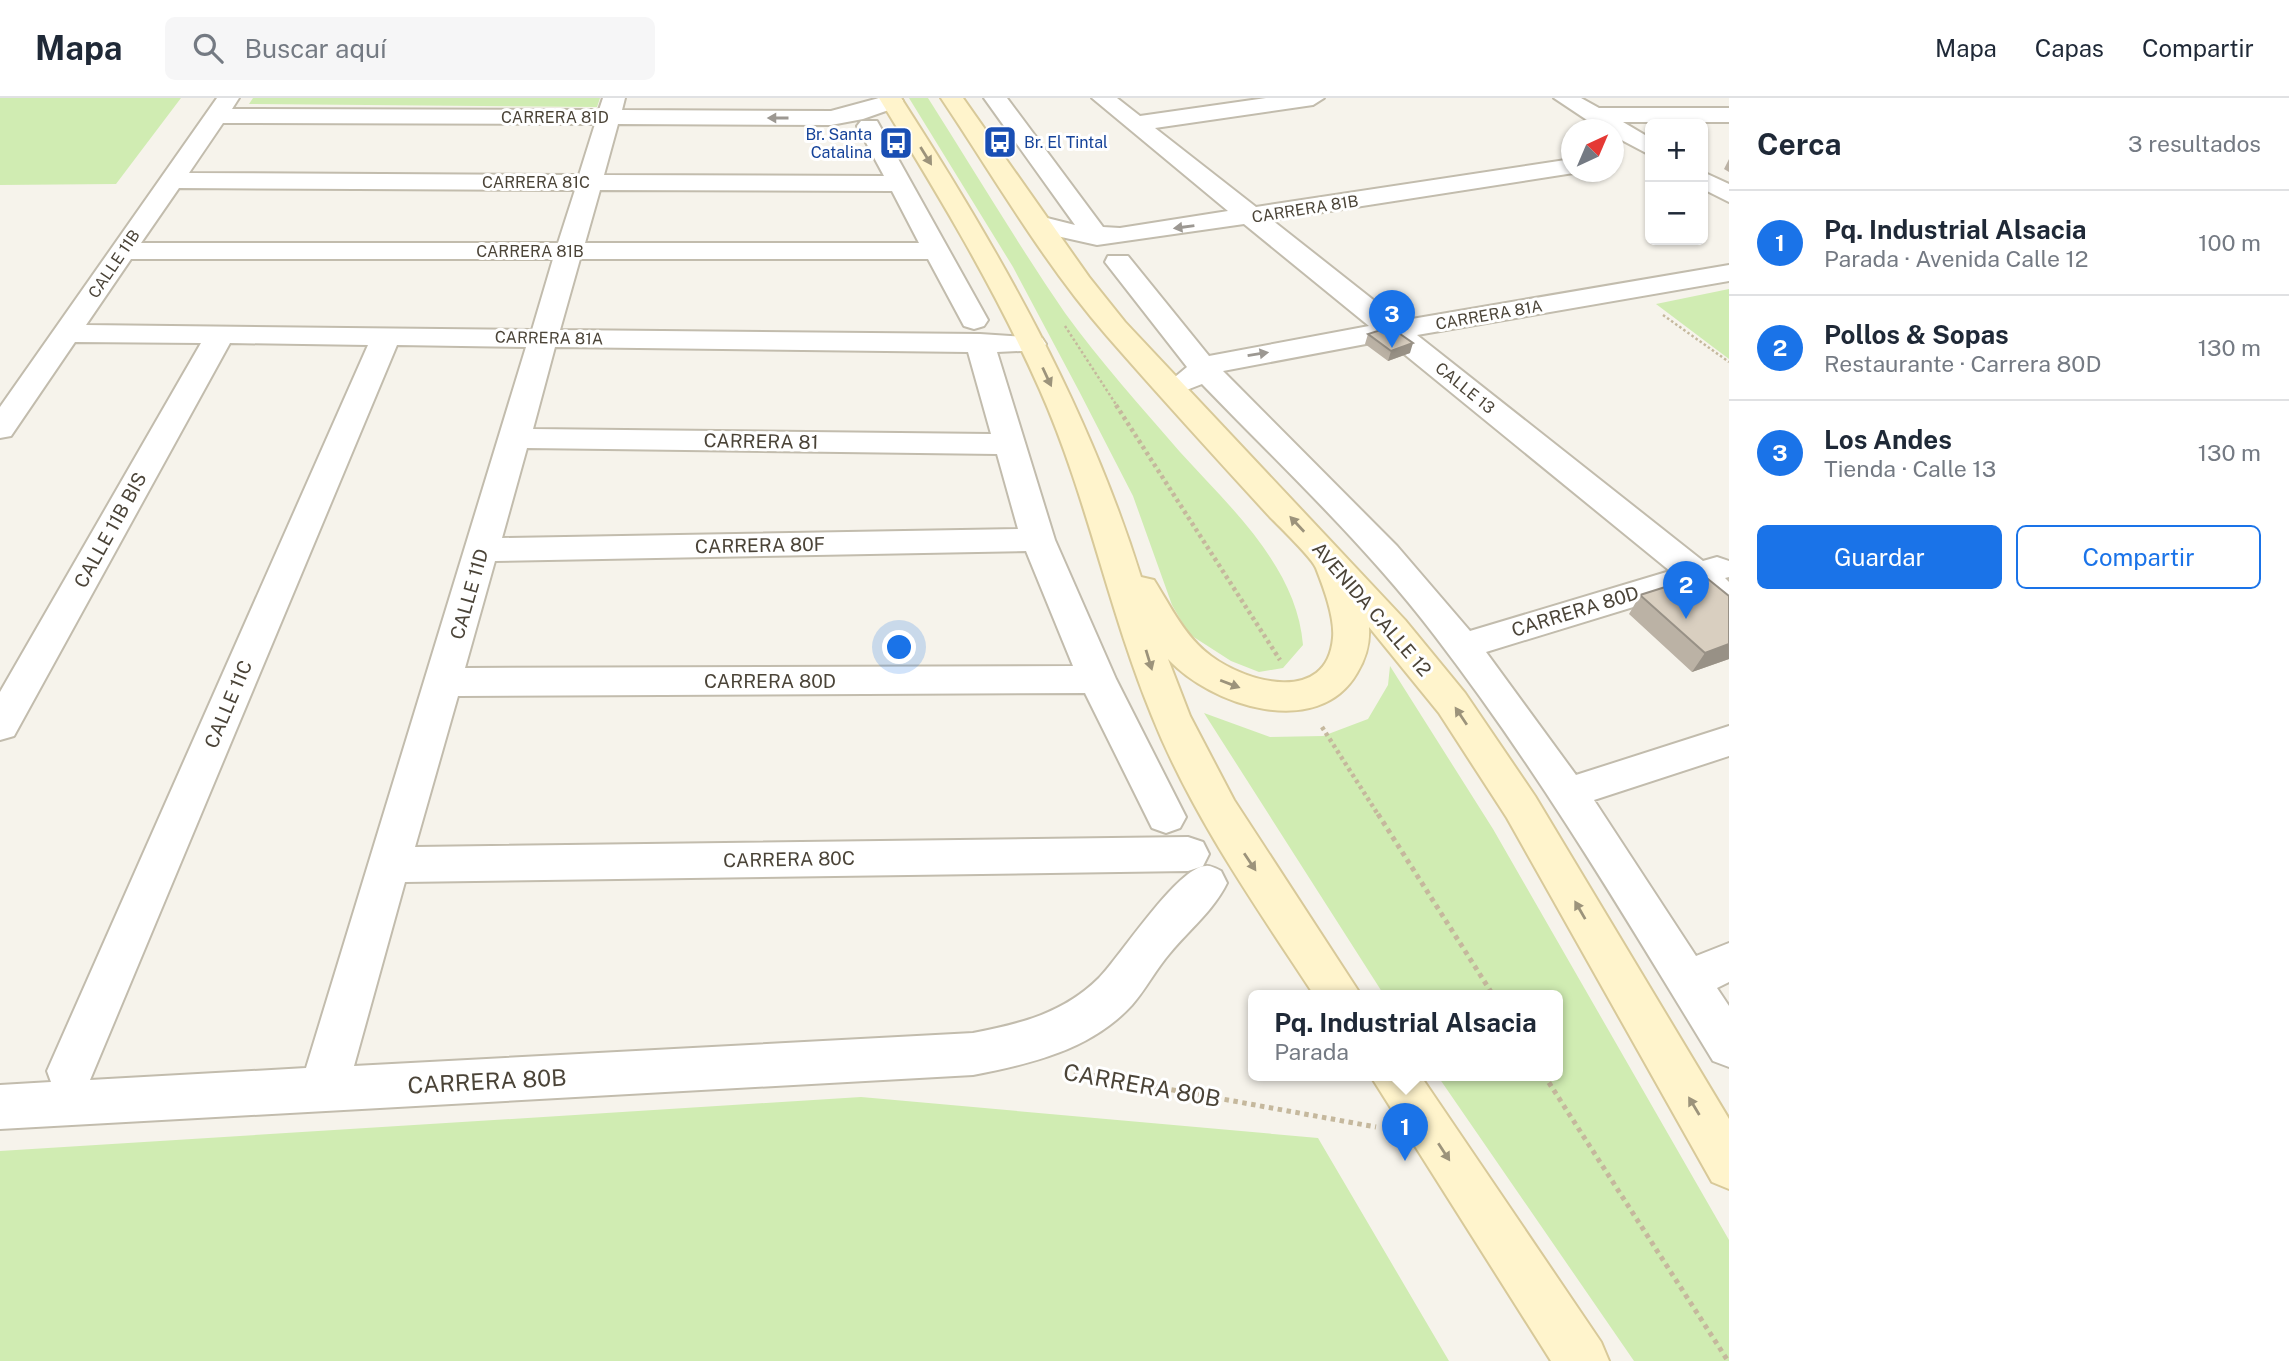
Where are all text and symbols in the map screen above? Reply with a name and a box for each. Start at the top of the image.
search box [165,17,655,80]
text: Mapa [35,29,123,67]
icon: search [189,29,227,67]
text: Buscar aquí [245,33,386,64]
text: Mapa [1935,34,1997,62]
text: Capas [2035,34,2104,62]
text: Compartir [2142,34,2254,62]
street label: CARRERA 81D [501,108,609,127]
one-way arrow [766,112,788,124]
north arrow [1561,119,1624,182]
map controls [1645,119,1708,245]
button: + [1645,119,1708,182]
bus stop icon: Br. El Tintal [981,123,1019,161]
bus stop icon: Br. Santa Catalina [877,124,915,162]
place label: Br. Santa Catalina [805,125,872,162]
text: Cerca [1757,126,1842,162]
text: 3 resultados [2128,130,2261,157]
place label: Br. El Tintal [1024,133,1108,152]
one-way arrow [920,146,933,166]
street label: CARRERA 81C [482,173,590,192]
button: − [1645,182,1708,245]
street label: CARRERA 81B [1250,191,1360,227]
text: Pq. Industrial Alsacia [1824,214,2087,245]
one-way arrow [1173,222,1195,233]
street label: CALLE 11B [84,226,144,302]
text: 1 [1775,229,1785,256]
text: 100 m [2198,229,2261,256]
street label: CARRERA 81B [476,242,584,261]
text: Parada · Avenida Calle 12 [1824,245,2088,272]
pin: 3 [1369,290,1415,348]
street label: CARRERA 81A [1434,296,1544,334]
text: Pollos & Sopas [1824,319,2009,350]
street label: CARRERA 81A [495,328,603,348]
text: 2 [1773,334,1787,361]
text: 130 m [2198,334,2261,361]
one-way arrow [1247,348,1269,359]
text: Restaurante · Carrera 80D [1824,350,2101,377]
street label: CALLE 13 [1431,358,1499,418]
one-way arrow [1041,367,1053,387]
text: Los Andes [1824,424,1952,455]
street label: CARRERA 81 [703,429,819,453]
text: 3 [1772,439,1788,466]
text: 130 m [2198,439,2261,466]
text: Tienda · Calle 13 [1824,455,1996,482]
street label: CALLE 11B BIS [69,468,151,592]
one-way arrow [1290,516,1306,533]
button: Guardar [1757,525,2002,589]
button: Compartir [2016,525,2261,589]
street label: CARRERA 80F [695,533,825,557]
street label: AVENIDA CALLE 12 [1308,538,1436,680]
street label: CALLE 11D [446,546,492,642]
pin: 2 [1663,561,1709,619]
street label: CARRERA 80D [1509,581,1641,641]
your location [882,630,916,664]
one-way arrow [1144,649,1154,670]
street label: CALLE 11C [200,657,256,751]
street label: CARRERA 80D [704,670,836,692]
one-way arrow [1219,678,1240,689]
one-way arrow [1454,707,1468,725]
street label: CARRERA 80C [723,847,855,871]
one-way arrow [1244,853,1257,872]
one-way arrow [1574,900,1586,919]
popup [1248,990,1563,1081]
text: Pq. Industrial Alsacia [1274,1007,1537,1038]
text: Parada [1274,1038,1349,1065]
street label: CARRERA 80B [1061,1058,1223,1112]
street label: CARRERA 80B [407,1063,567,1099]
one-way arrow [1688,1097,1700,1116]
pin: 1 [1382,1103,1428,1161]
one-way arrow [1438,1143,1451,1162]

